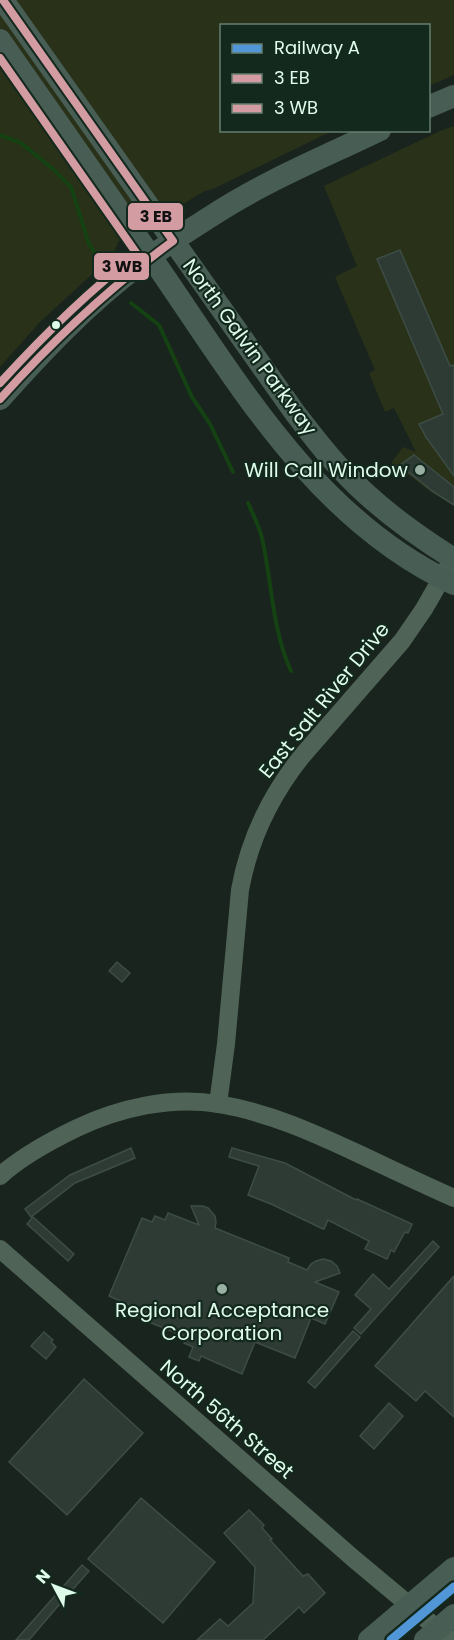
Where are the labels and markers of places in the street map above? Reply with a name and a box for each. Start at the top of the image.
unlabelled marker [50,319,62,331]
place label: Will Call Window [244,456,409,484]
marker: Will Call Window [413,463,427,477]
marker: Regional Acceptance Corporation [215,1282,229,1296]
place label: Regional Acceptance Corporation [115,1296,329,1347]

